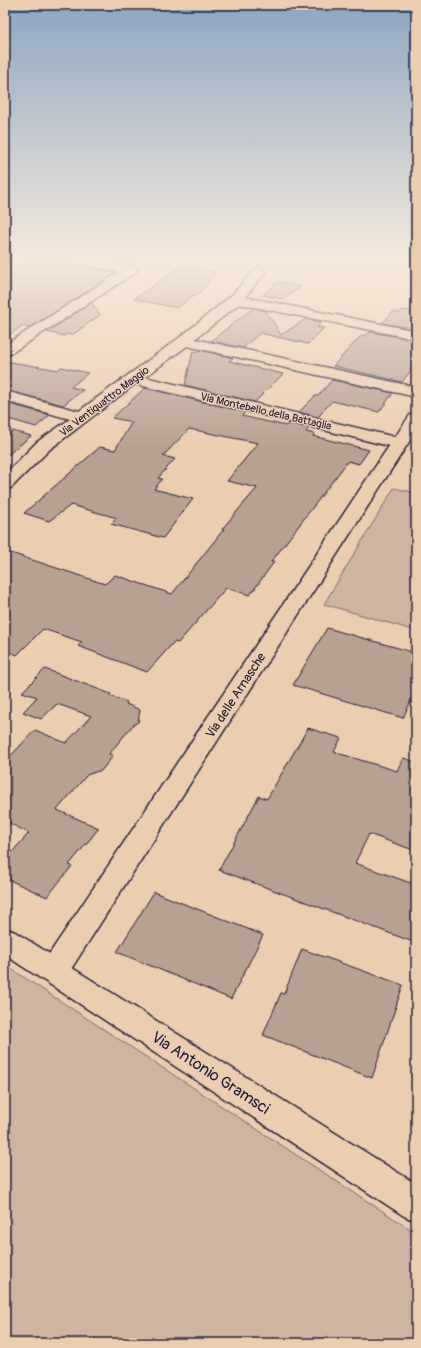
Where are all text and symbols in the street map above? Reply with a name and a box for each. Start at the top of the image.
street label: Via Ventiquattro Maggio [57,363,152,439]
street label: Via Montebello della Battaglia [199,390,333,433]
street label: Via delle Arnasche [202,649,270,741]
street label: Via Antonio Gramsci [147,1027,274,1119]

